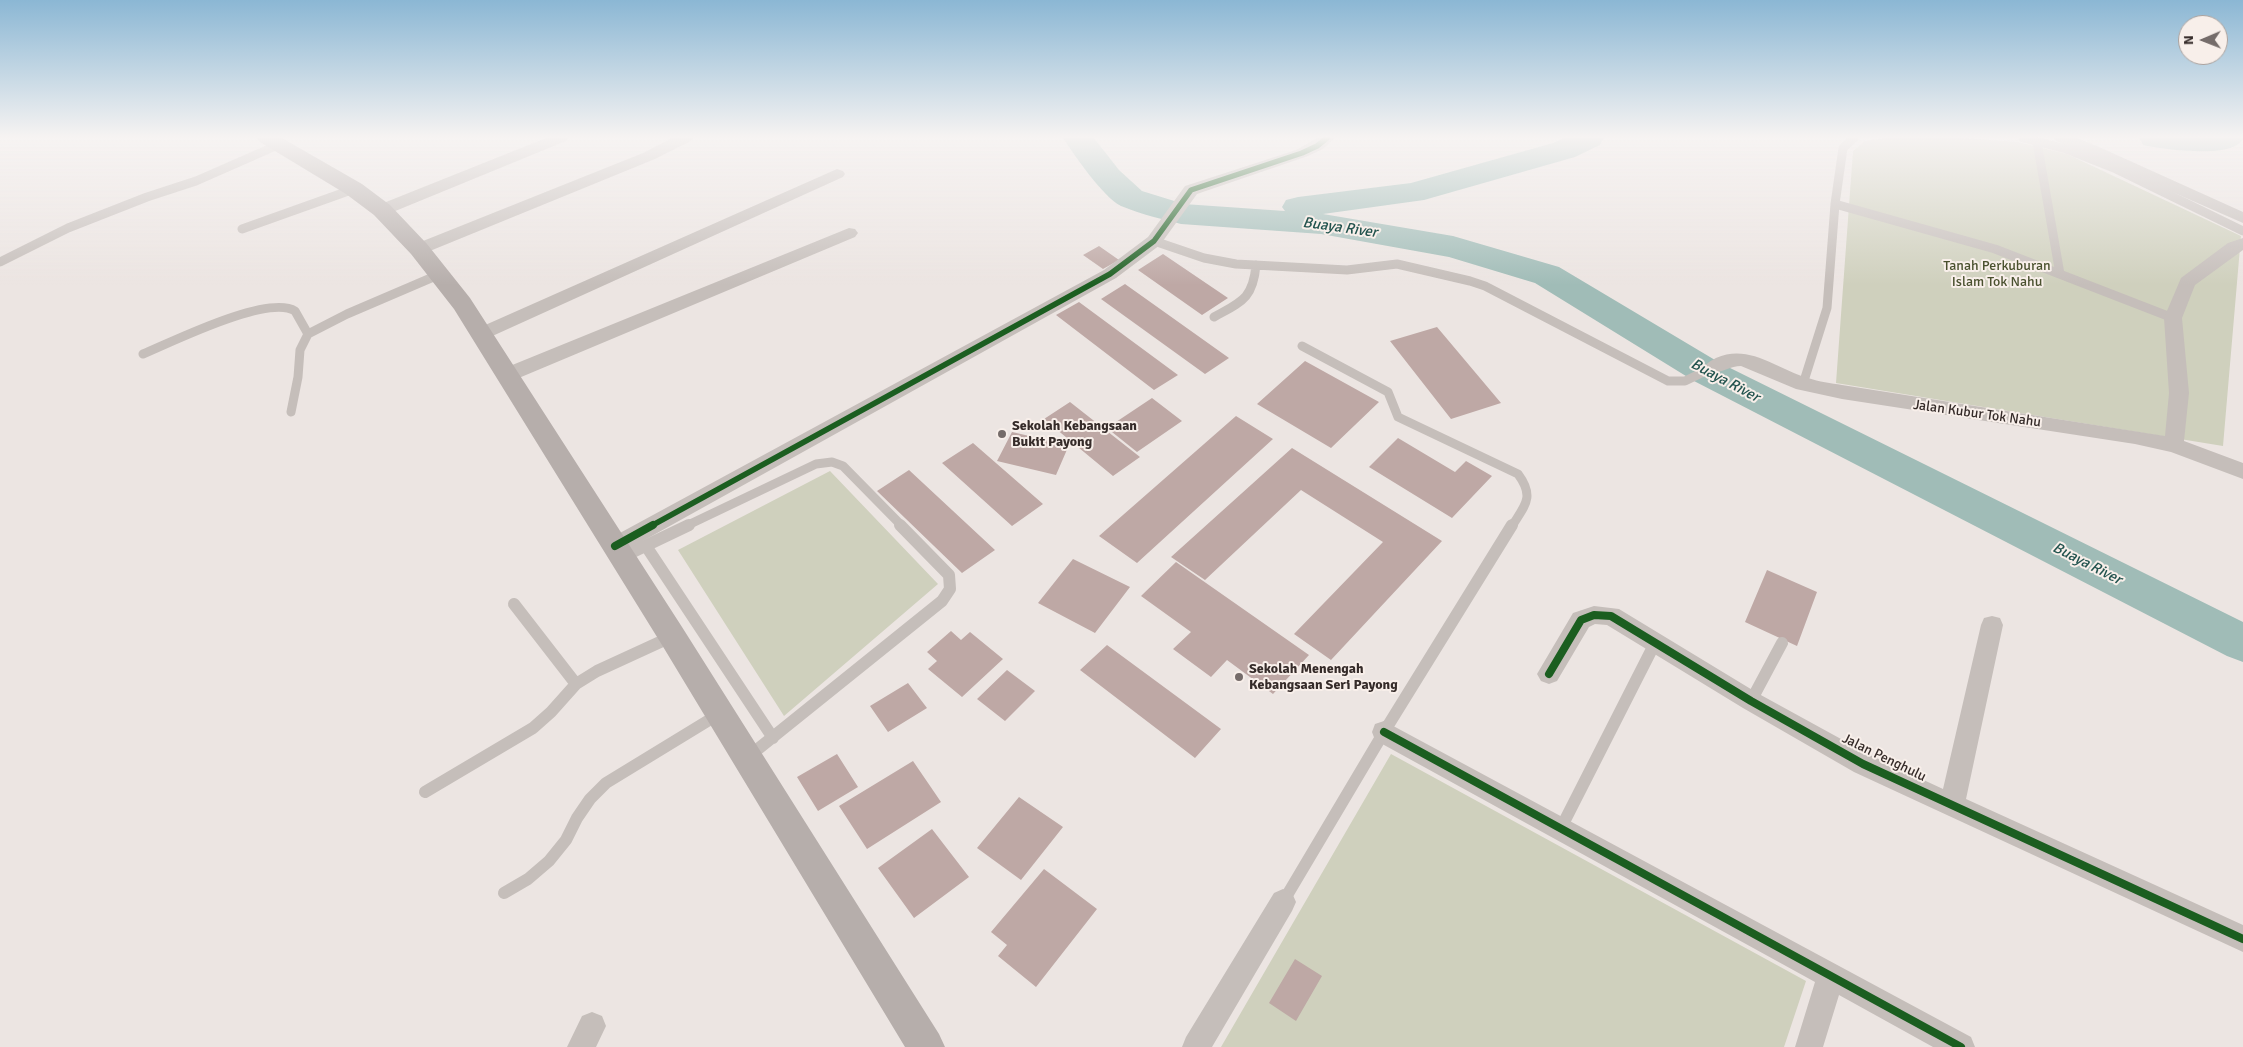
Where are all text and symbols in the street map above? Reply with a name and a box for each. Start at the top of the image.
north arrow [2178,15,2228,65]
text: N [2180,35,2197,45]
water label: Buaya River [1302,214,1378,242]
park label: Tanah Perkuburan Islam Tok Nahu [1943,258,2051,290]
water label: Buaya River [1688,355,1762,407]
street label: Jalan Kubur Tok Nahu [1912,397,2042,431]
place label: Sekolah Kebangsaan Bukit Payong [1012,418,1137,451]
marker: Sekolah Kebangsaan Bukit Payong [996,428,1008,440]
water label: Buaya River [2049,539,2125,589]
place label: Sekolah Menengah Kebangsaan Seri Payong [1249,661,1398,694]
marker: Sekolah Menengah Kebangsaan Seri Payong [1233,671,1245,683]
street label: Jalan Penghulu [1839,730,1929,786]

